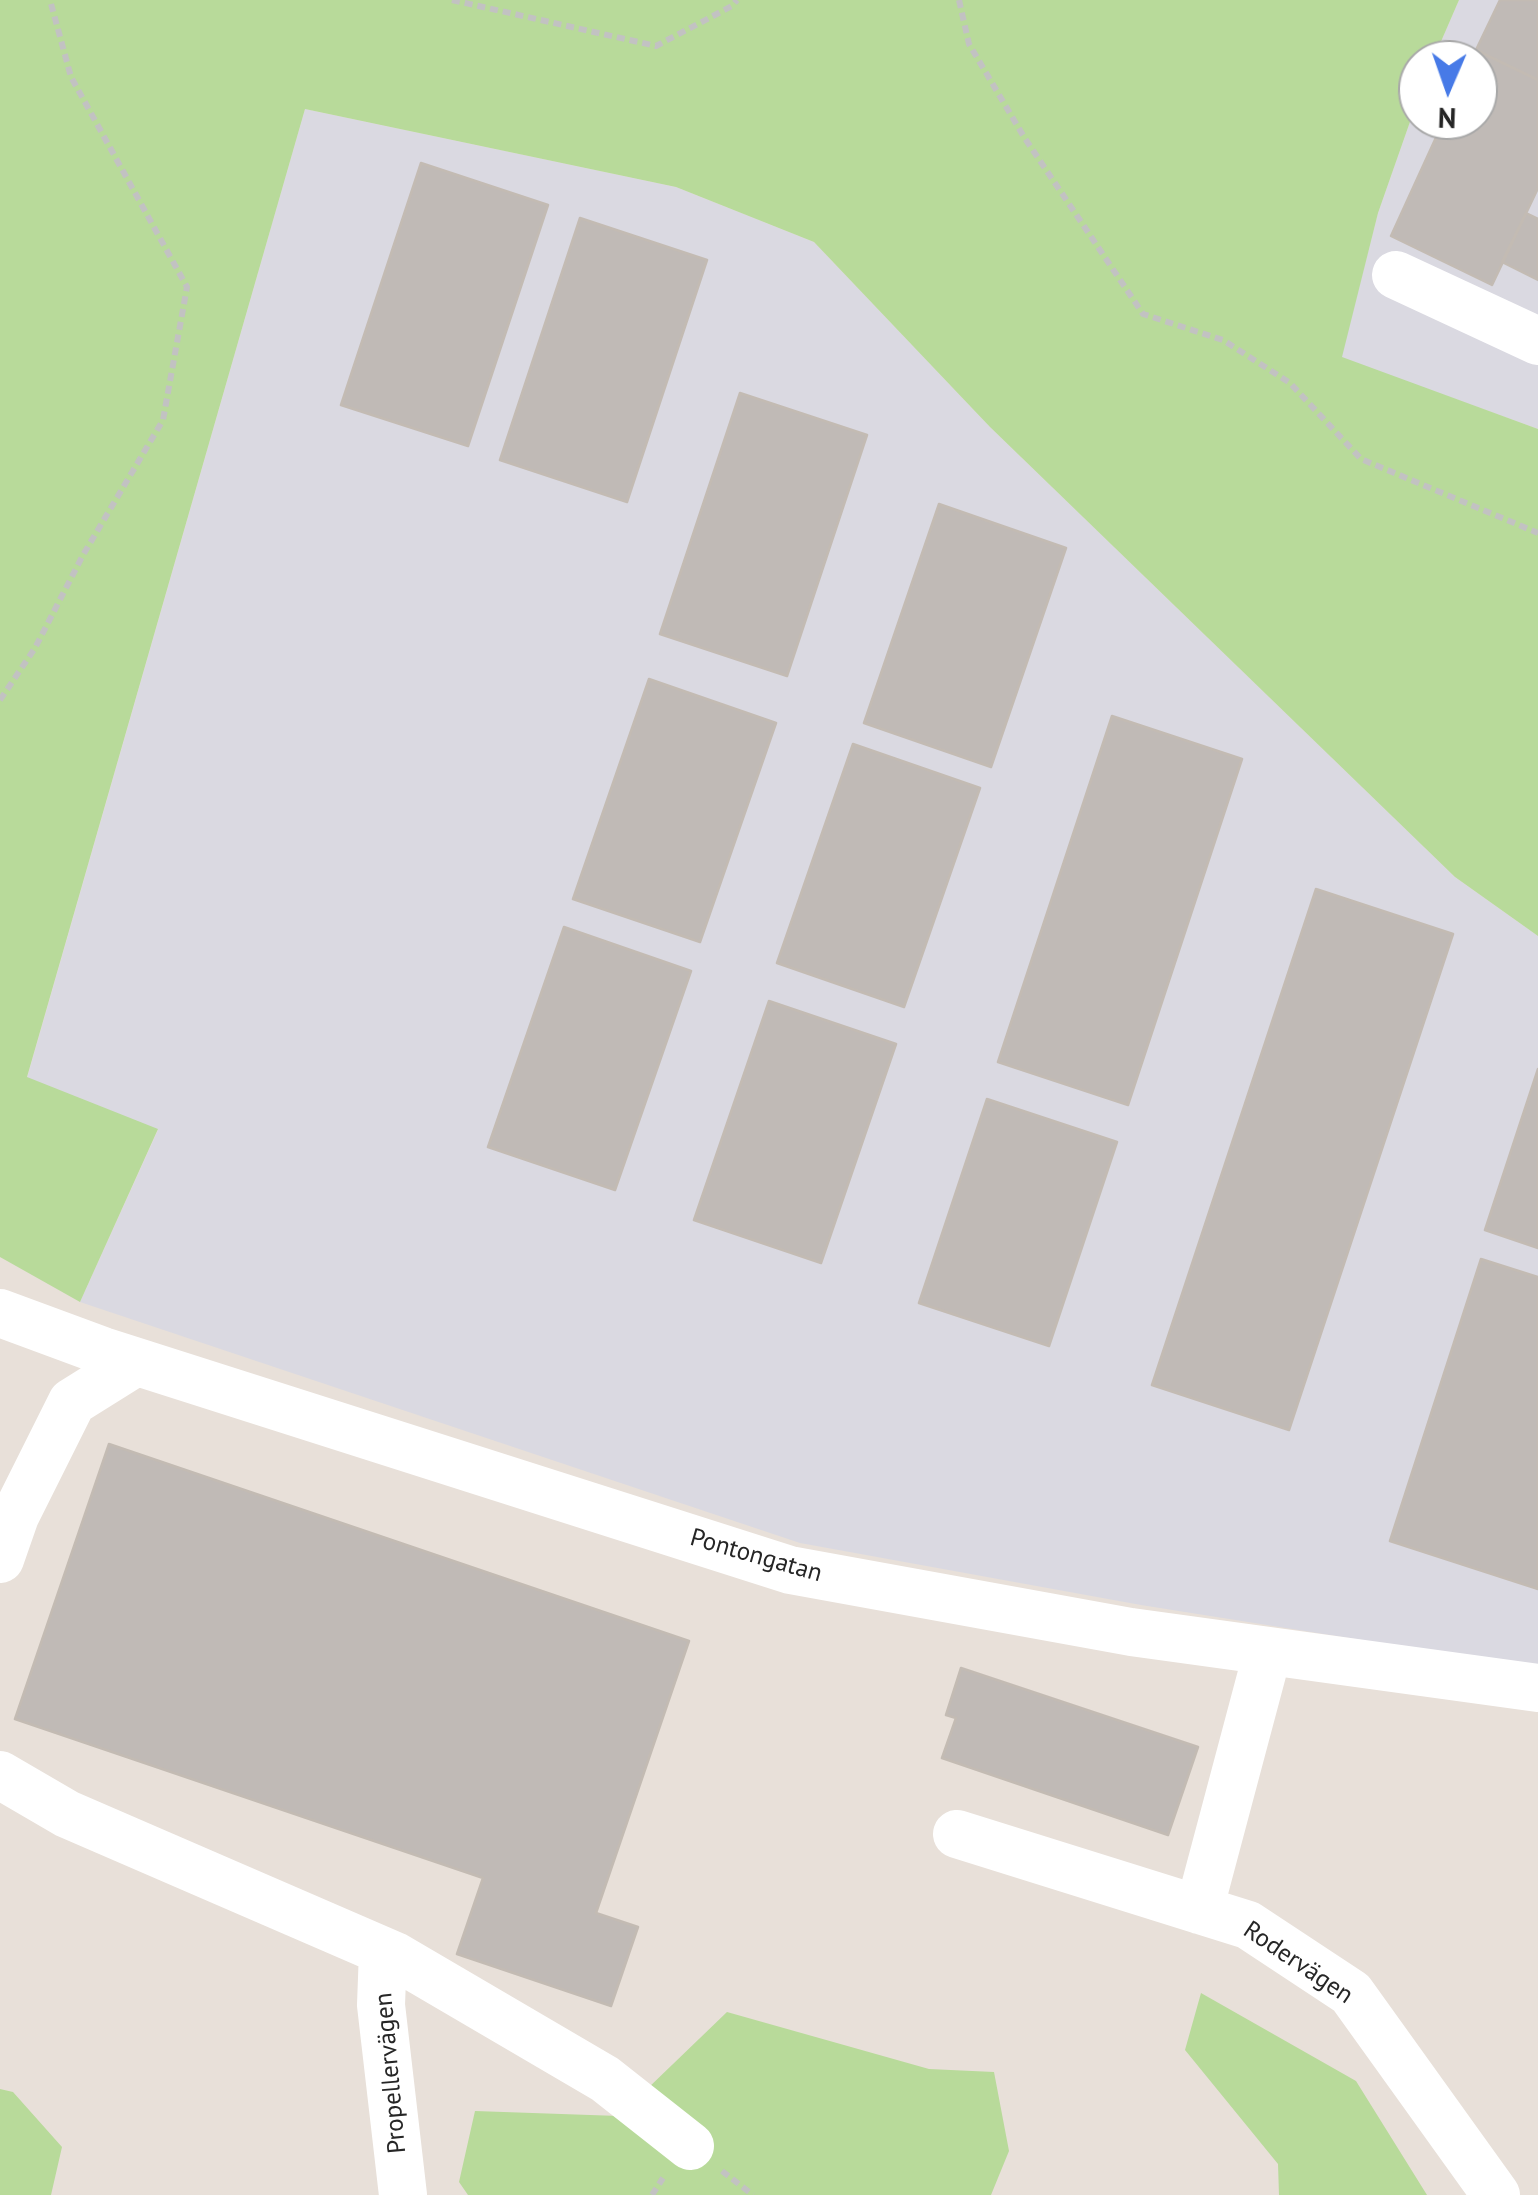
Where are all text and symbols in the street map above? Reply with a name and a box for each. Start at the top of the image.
north arrow [1398,40,1498,140]
text: N [1437,100,1457,137]
street label: Pontongatan [687,1523,825,1589]
street label: Rodervägen [1237,1915,1359,2011]
street label: Propellervägen [369,1991,413,2155]

